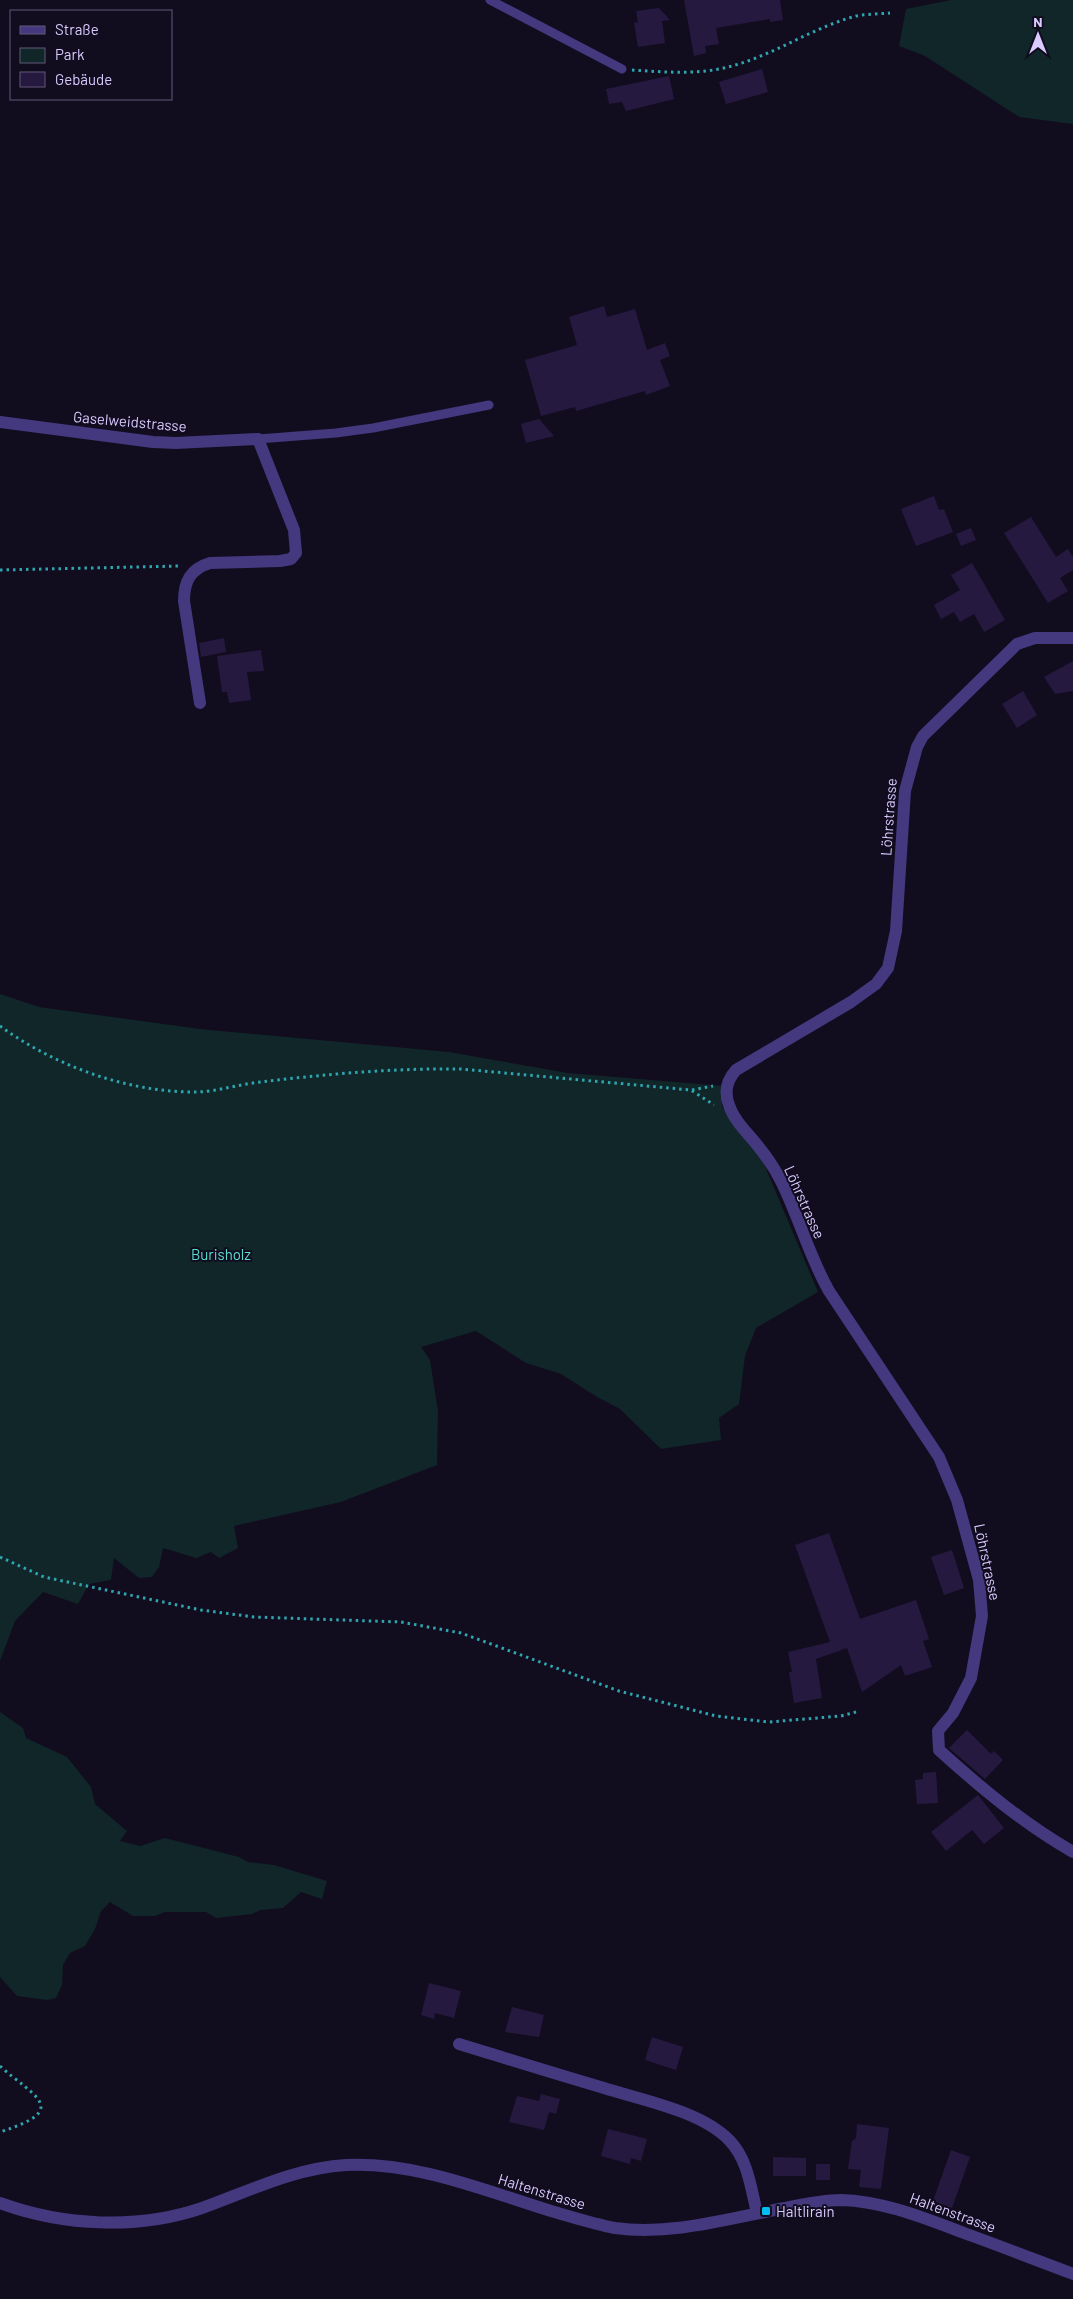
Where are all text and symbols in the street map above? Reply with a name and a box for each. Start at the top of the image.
legend [10,10,172,100]
north arrow [1013,10,1063,60]
text: N [1033,13,1043,30]
text: Straße [55,20,99,38]
text: Park [55,45,85,63]
text: Gebäude [55,70,112,88]
street label: Gaselweidstrasse [72,407,188,435]
street label: Löhrstrasse [876,777,900,857]
street label: Löhrstrasse [781,1163,829,1241]
park label: Burisholz [191,1245,251,1263]
street label: Löhrstrasse [971,1522,1005,1602]
street label: Haltenstrasse [496,2169,588,2213]
street label: Haltenstrasse [908,2188,998,2236]
place label: Haltlirain [776,2202,835,2220]
marker: Haltlirain [760,2205,772,2217]

